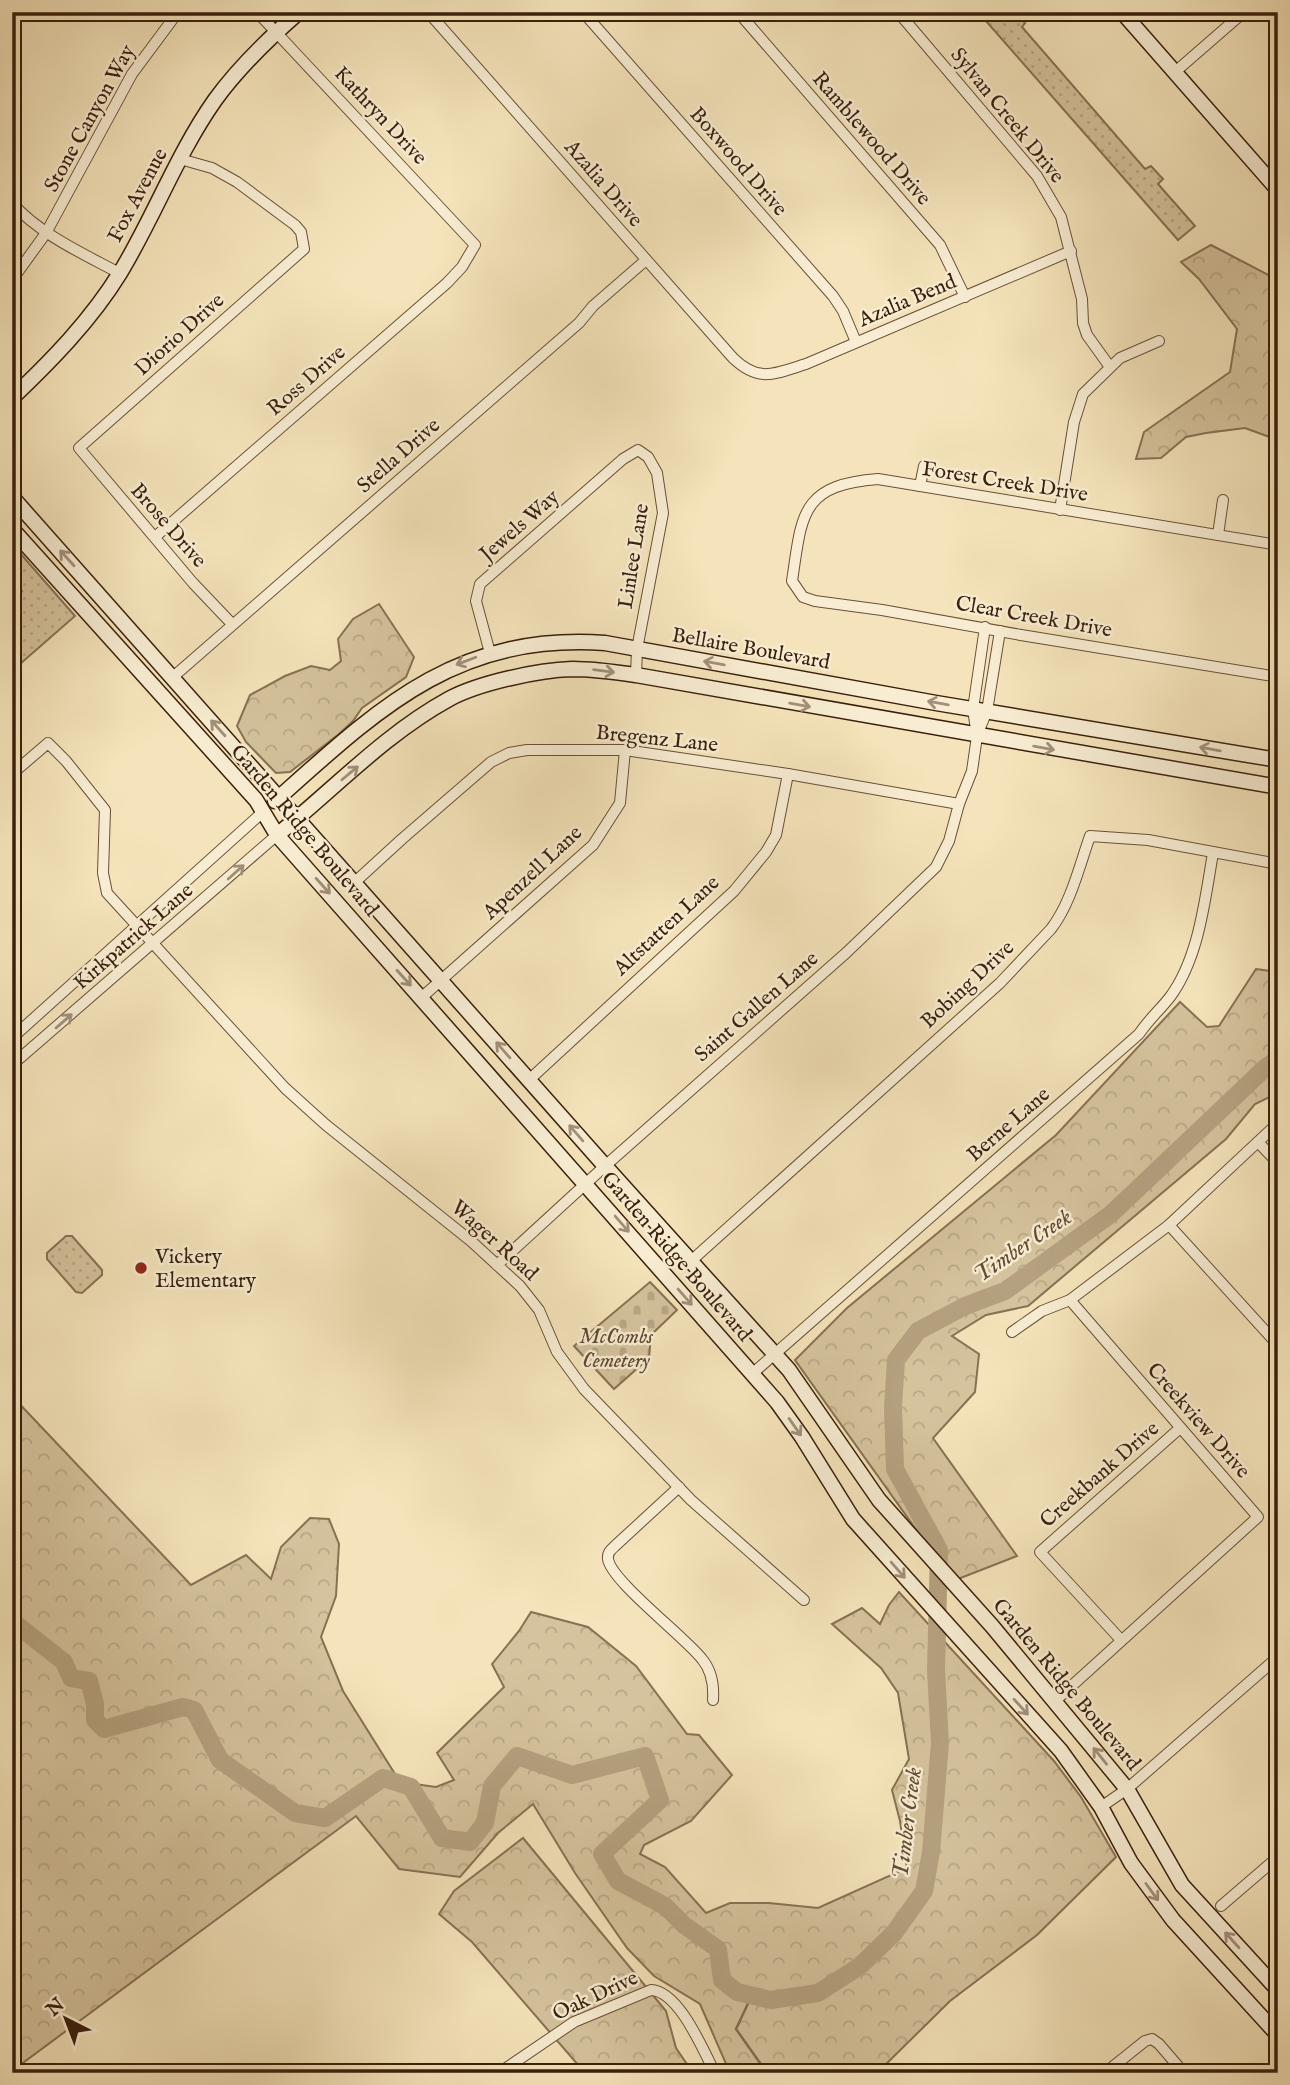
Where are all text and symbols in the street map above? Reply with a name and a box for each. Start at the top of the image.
street label: Stone Canyon Way [39,40,142,197]
street label: Sylvan Creek Drive [944,43,1070,190]
street label: Kathryn Drive [327,61,433,171]
street label: Ramblewood Drive [805,67,937,212]
street label: Boxwood Drive [683,102,793,223]
street label: Azalia Drive [557,134,648,233]
street label: Fox Avenue [102,143,175,248]
street label: Azalia Bend [854,268,961,335]
street label: Diorio Drive [129,287,231,383]
street label: Ross Drive [262,339,352,423]
street label: Stella Drive [352,412,446,500]
street label: Forest Creek Drive [920,456,1090,509]
street label: Brose Drive [124,478,212,574]
street label: Jewels Way [473,484,566,569]
street label: Linlee Lane [613,501,656,611]
one-way arrow [59,549,75,567]
street label: Clear Creek Drive [953,590,1114,645]
street label: Bellaire Boulevard [670,622,833,677]
one-way arrow [456,656,478,669]
one-way arrow [703,656,726,669]
one-way arrow [592,665,615,678]
one-way arrow [927,696,950,709]
one-way arrow [788,698,811,712]
one-way arrow [210,719,226,737]
street label: Bregenz Lane [594,720,720,759]
street label: Garden Ridge Boulevard [224,739,384,923]
one-way arrow [1032,742,1055,755]
one-way arrow [1200,742,1222,755]
one-way arrow [341,765,359,781]
street label: Apenzell Lane [477,820,589,927]
one-way arrow [227,864,245,880]
street label: Altstatten Lane [608,870,726,983]
street label: Kirkpatrick Lane [68,877,200,997]
one-way arrow [315,877,331,895]
street label: Bobing Drive [916,935,1021,1035]
street label: Saint Gallen Lane [689,946,825,1068]
one-way arrow [396,969,412,987]
one-way arrow [55,1013,73,1029]
one-way arrow [495,1041,511,1059]
street label: Berne Lane [962,1081,1056,1169]
one-way arrow [568,1125,584,1143]
street label: Garden Ridge Boulevard [595,1166,758,1348]
street label: Wager Road [445,1195,544,1288]
water label: Timber Creek [968,1203,1078,1290]
one-way arrow [614,1215,630,1233]
place label: Vickery Elementary [154,1244,257,1295]
marker: Vickery Elementary [133,1260,149,1276]
one-way arrow [677,1288,693,1306]
park label: McCombs Cemetery [579,1324,654,1375]
street label: Creekview Drive [1140,1357,1256,1485]
street label: Creekbank Drive [1035,1416,1165,1534]
one-way arrow [788,1417,802,1436]
one-way arrow [889,1561,906,1578]
street label: Garden Ridge Boulevard [986,1593,1146,1777]
one-way arrow [1013,1698,1030,1715]
one-way arrow [1092,1747,1108,1765]
water label: Timber Creek [886,1766,929,1881]
one-way arrow [1145,1882,1159,1901]
one-way arrow [1224,1931,1240,1949]
street label: Oak Drive [549,1965,643,2028]
north arrow [32,1983,102,2054]
text: N [41,1993,71,2023]

